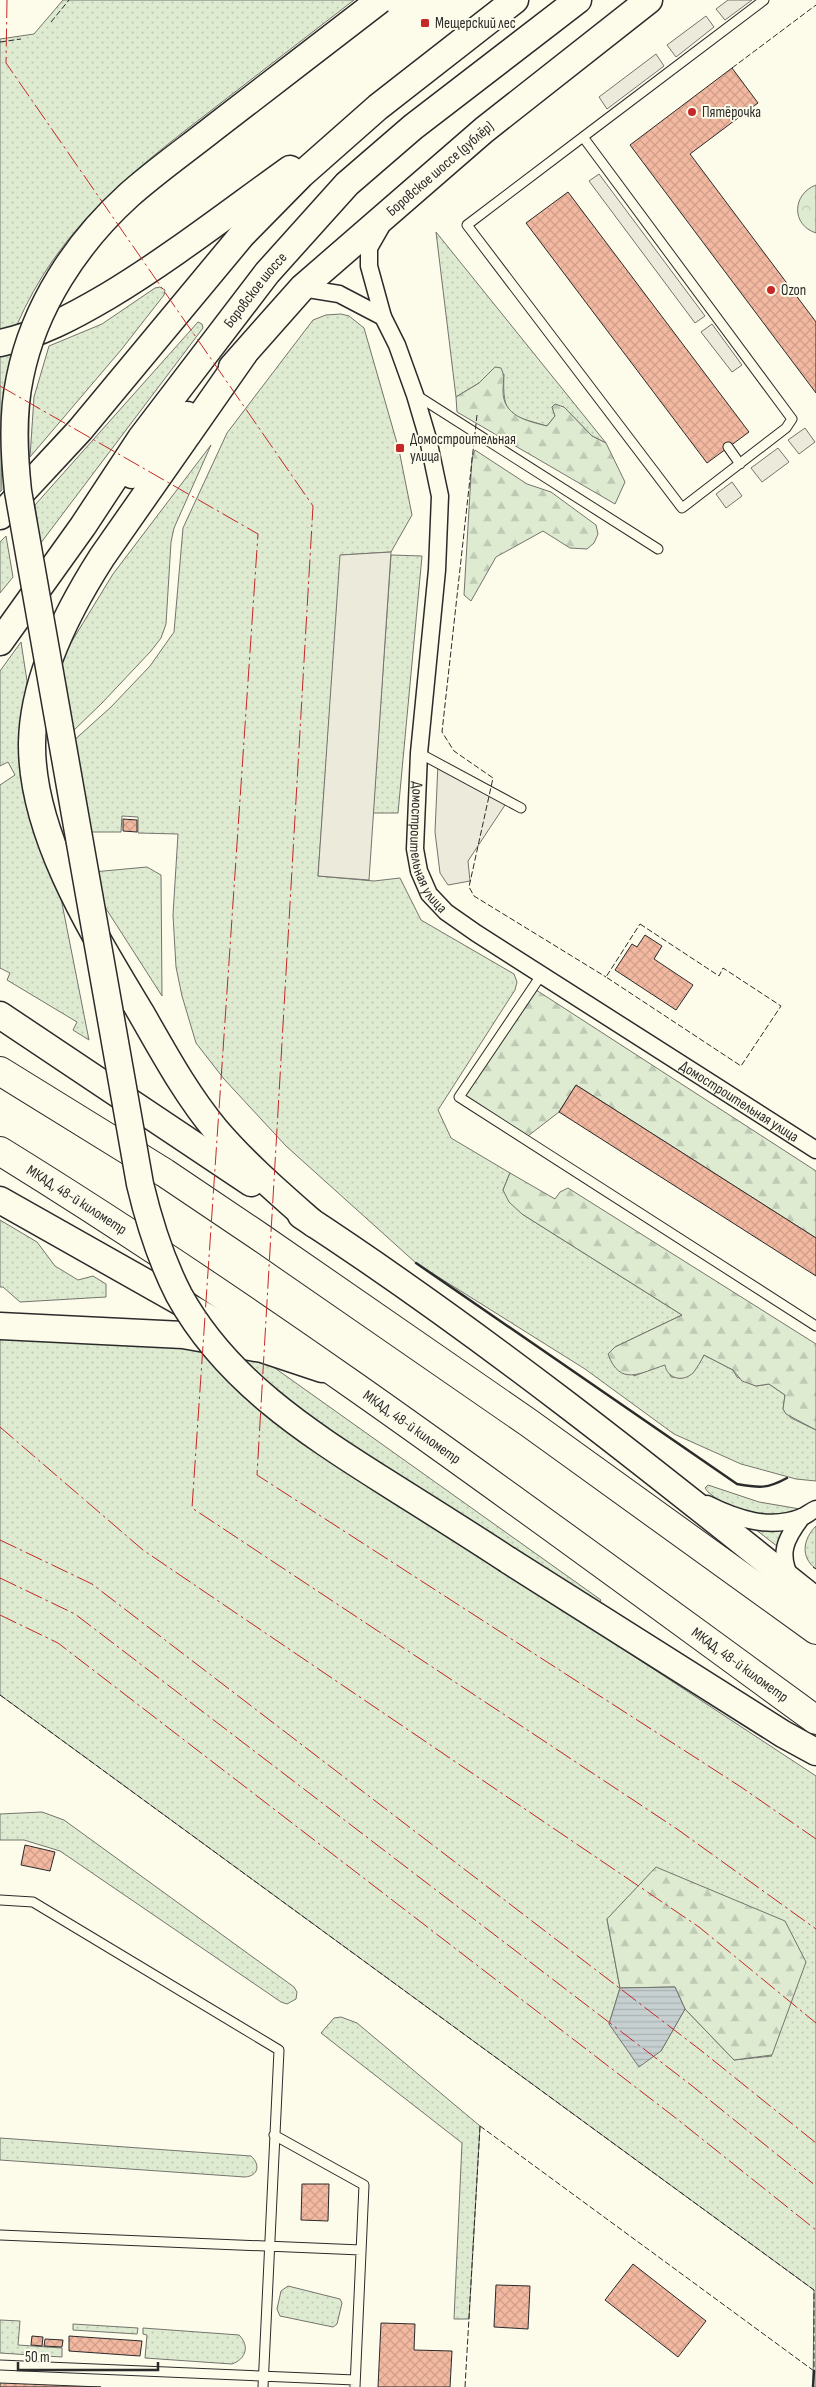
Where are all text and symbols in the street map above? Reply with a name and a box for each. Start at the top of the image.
place label: Мещерский лес [435,14,516,33]
marker: Мещерский лес [419,17,431,29]
place label: Пятёрочка [702,103,761,122]
marker: Пятёрочка [686,106,698,118]
street label: Боровское шоссе (дублёр) [383,117,498,221]
street label: Боровское шоссе [220,248,291,332]
place label: Ozon [781,281,806,300]
marker: Ozon [765,284,777,296]
place label: Домостроительная улица [410,430,516,466]
marker: Домостроительная улица [394,442,406,454]
street label: Домостроительная улица [405,781,451,918]
street label: Домостроительная улица [676,1056,802,1147]
street label: МКАД, 48-й километр [23,1161,130,1239]
street label: МКАД, 48-й километр [359,1386,464,1468]
street label: МКАД, 48-й километр [688,1623,792,1707]
scale bar [18,2340,158,2372]
text: 50 m [25,2348,50,2367]

